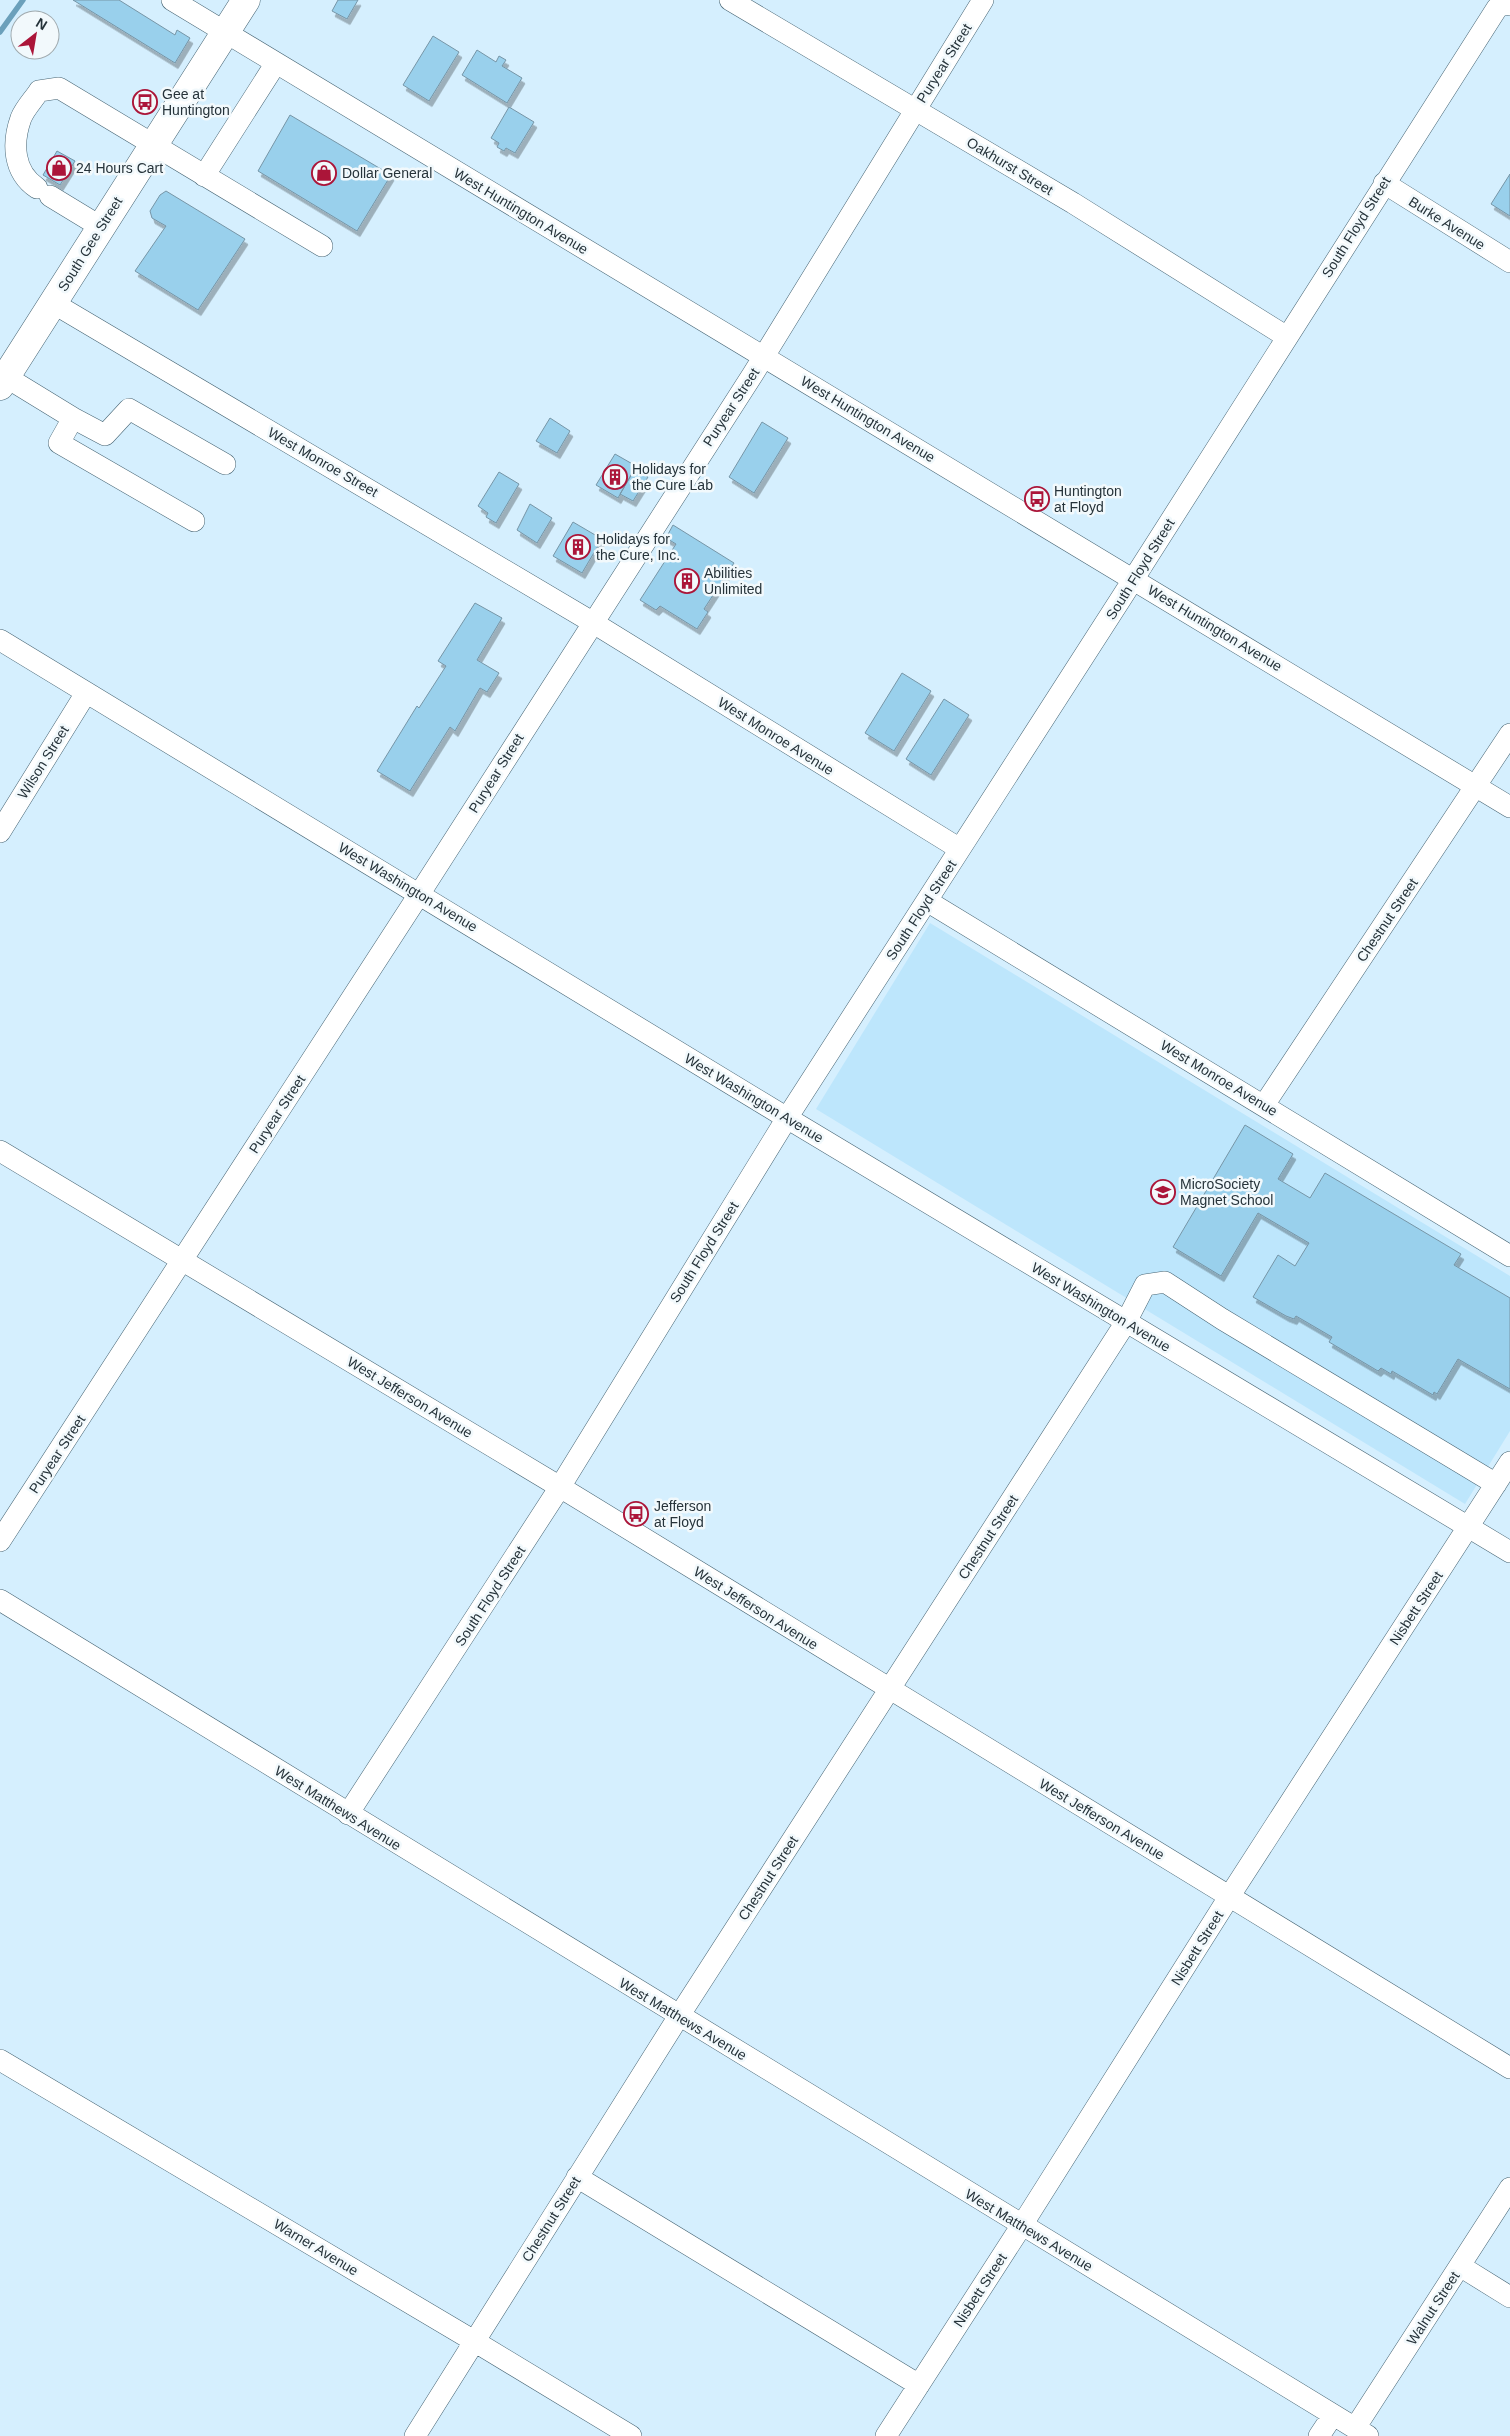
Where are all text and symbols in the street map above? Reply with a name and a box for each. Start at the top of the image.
north arrow [10,10,60,60]
text: N [33,14,50,33]
street label: Puryear Street [913,20,975,106]
place label: Gee at Huntington [162,86,230,118]
bus stop icon: Gee at Huntington [132,89,158,115]
street label: Oakhurst Street [964,134,1056,198]
shop icon: 24 Hours Cart [46,155,72,181]
place label: 24 Hours Cart [76,160,163,176]
shop icon: Dollar General [311,160,337,186]
place label: Dollar General [342,165,432,181]
street label: West Huntington Avenue [451,165,591,258]
street label: South Floyd Street [1318,174,1394,280]
street label: Burke Avenue [1406,193,1488,253]
street label: South Gee Street [55,194,126,294]
street label: Puryear Street [700,365,762,449]
street label: West Huntington Avenue [798,373,938,466]
street label: West Monroe Street [265,424,381,500]
place label: Holidays for the Cure Lab [632,461,713,493]
building icon: Holidays for the Cure Lab [602,464,628,490]
place label: Huntington at Floyd [1054,483,1122,515]
bus stop icon: Huntington at Floyd [1024,486,1050,512]
street label: South Floyd Street [1102,516,1178,622]
place label: Holidays for the Cure, Inc. [596,531,680,563]
building icon: Holidays for the Cure, Inc. [565,534,591,560]
place label: Abilities Unlimited [704,565,762,597]
building icon: Abilities Unlimited [674,568,700,594]
street label: West Huntington Avenue [1145,582,1285,675]
street label: West Monroe Avenue [715,694,837,778]
street label: Wilson Street [14,722,72,802]
street label: Puryear Street [465,730,527,816]
street label: West Washington Avenue [336,839,481,935]
street label: South Floyd Street [883,857,959,963]
street label: Chestnut Street [1353,875,1421,965]
street label: West Monroe Avenue [1158,1037,1280,1119]
street label: West Washington Avenue [682,1050,827,1146]
street label: Puryear Street [246,1072,308,1156]
place label: MicroSociety Magnet School [1180,1176,1273,1208]
school or university icon: MicroSociety Magnet School [1150,1179,1176,1205]
street label: South Floyd Street [666,1199,742,1305]
street label: West Washington Avenue [1029,1259,1174,1355]
street label: West Jefferson Avenue [344,1353,476,1441]
street label: Puryear Street [26,1412,88,1496]
street label: Chestnut Street [955,1492,1021,1582]
place label: Jefferson at Floyd [654,1498,711,1530]
bus stop icon: Jefferson at Floyd [623,1501,649,1527]
street label: South Floyd Street [452,1543,528,1649]
street label: West Jefferson Avenue [691,1563,821,1653]
street label: Nisbett Street [1386,1568,1446,1648]
street label: West Matthews Avenue [272,1763,404,1854]
street label: West Jefferson Avenue [1036,1775,1168,1863]
street label: Chestnut Street [735,1833,801,1923]
street label: Nisbett Street [1168,1908,1226,1988]
street label: West Matthews Avenue [616,1975,750,2064]
street label: Chestnut Street [518,2173,584,2264]
street label: West Matthews Avenue [962,2186,1096,2275]
street label: Warner Avenue [271,2215,361,2279]
street label: Nisbett Street [950,2250,1010,2330]
street label: Walnut Street [1403,2268,1463,2348]

